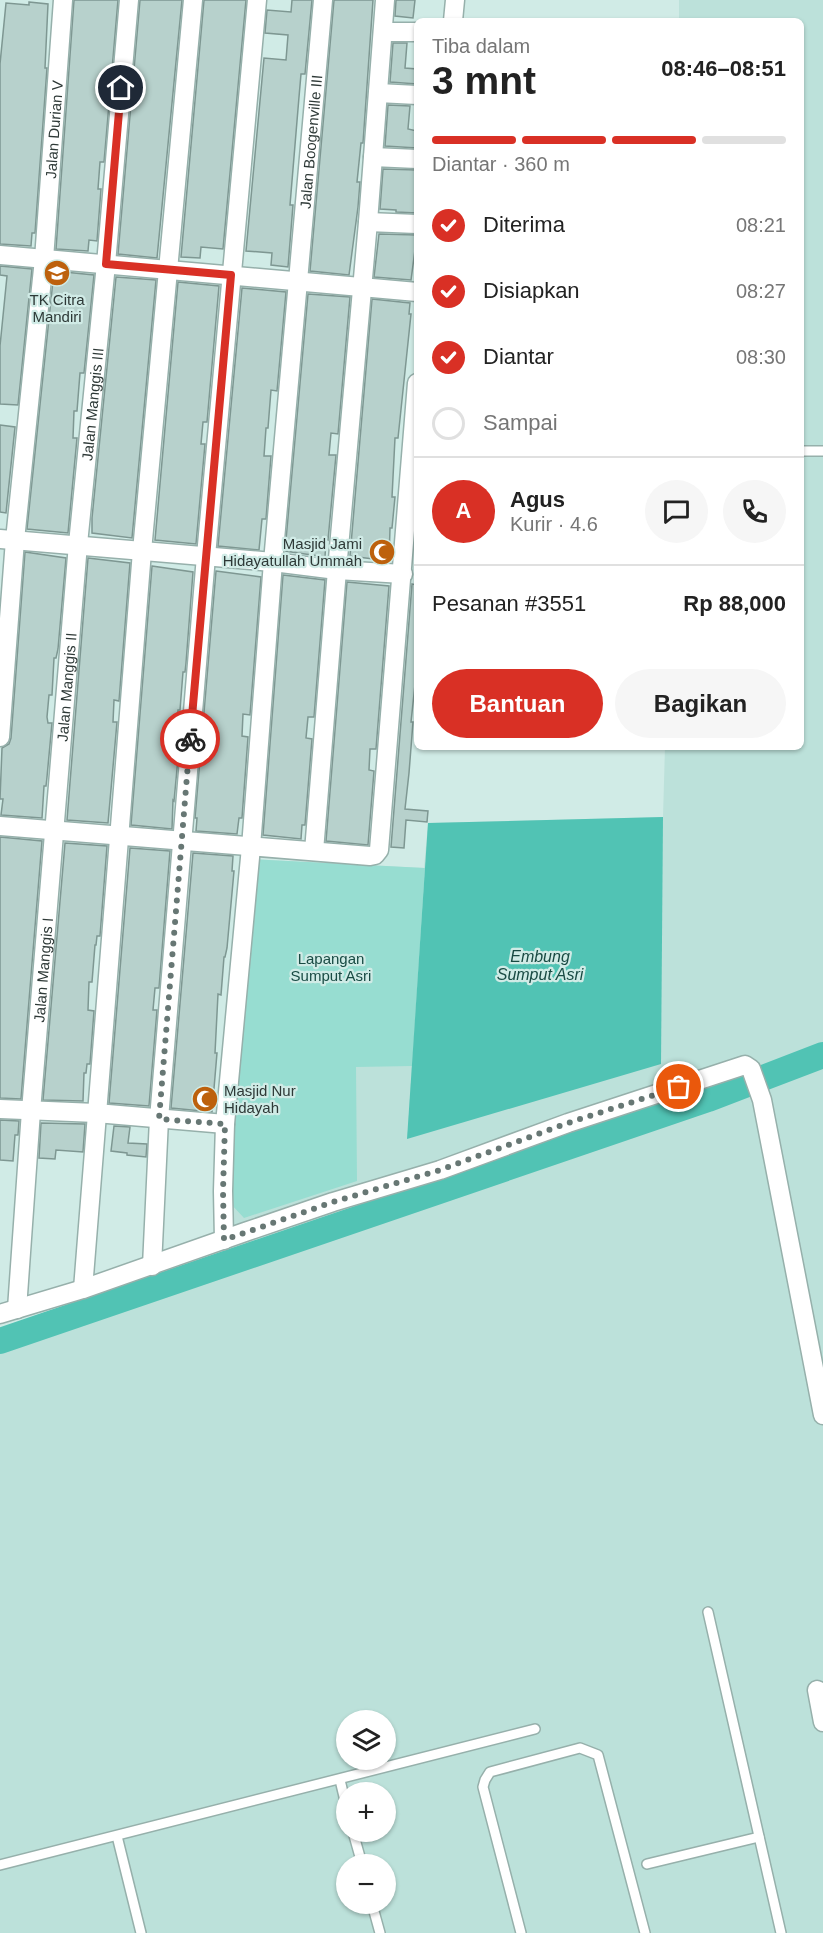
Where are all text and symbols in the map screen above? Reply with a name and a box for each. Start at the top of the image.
text: Tiba dalam [432,35,530,57]
text: 08:46–08:51 [661,56,786,81]
text: 3 mnt [432,59,536,102]
pin [95,62,146,113]
icon: home [104,71,137,104]
street label: Jalan Boogenville III [296,74,325,209]
street label: Jalan Durian V [41,80,66,179]
text: Diantar · 360 m [432,153,570,175]
icon: check [432,209,465,242]
text: Diterima [483,212,565,237]
text: 08:21 [736,214,786,236]
school or university icon: TK Citra Mandiri [42,258,72,288]
icon: check [432,275,465,308]
text: Disiapkan [483,278,580,303]
text: 08:27 [736,280,786,302]
place label: TK Citra Mandiri [29,291,85,325]
icon: check [432,341,465,374]
text: Diantar [483,344,554,369]
text: 08:30 [736,346,786,368]
street label: Jalan Manggis III [78,347,106,461]
text: Sampai [483,410,558,435]
button: chat [645,480,708,543]
button: phone [723,480,786,543]
text: Agus [510,487,565,512]
text: A [456,498,471,523]
text: Kurir · 4.6 [510,513,598,535]
place label: Masjid Jami Hidayatullah Ummah [223,535,362,569]
mosque icon: Masjid Jami Hidayatullah Ummah [367,537,397,567]
text: Pesanan #3551 [432,591,586,616]
text: Rp 88,000 [683,591,786,616]
street label: Jalan Manggis II [53,632,79,742]
button: Bantuan [432,669,603,738]
button: Bagikan [615,669,786,738]
courier [160,709,220,769]
icon: bike [174,723,207,756]
street label: Jalan Manggis I [30,917,56,1023]
water label: Embung Sumput Asri [497,948,584,983]
park label: Lapangan Sumput Asri [291,950,371,984]
pin [653,1061,704,1112]
icon: bag [662,1070,695,1103]
place label: Masjid Nur Hidayah [224,1082,296,1116]
mosque icon: Masjid Nur Hidayah [190,1084,220,1114]
map controls [336,1710,396,1914]
button: layers [336,1710,396,1770]
button: + [336,1782,396,1842]
button: − [336,1854,396,1914]

